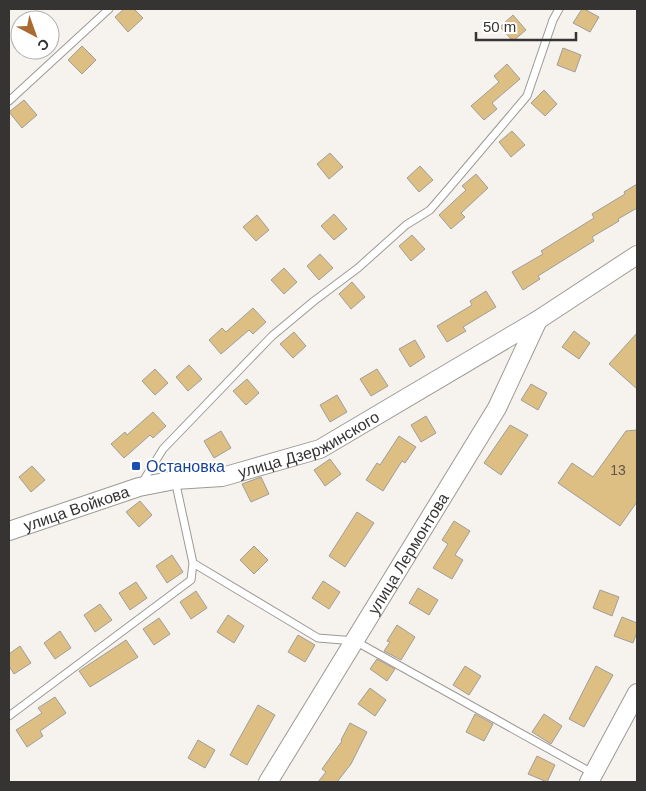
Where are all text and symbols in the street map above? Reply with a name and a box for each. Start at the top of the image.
north arrow [10,10,60,60]
scale bar [476,10,576,42]
text: 50 m [483,18,516,35]
text: С [34,35,53,54]
street label: улица Дзержинского [236,408,382,481]
place label: Остановка [146,458,225,475]
marker: Остановка [130,460,142,472]
house number: 13 [610,462,626,478]
street label: улица Войкова [21,483,131,534]
street label: улица Лермонтова [365,490,452,617]

